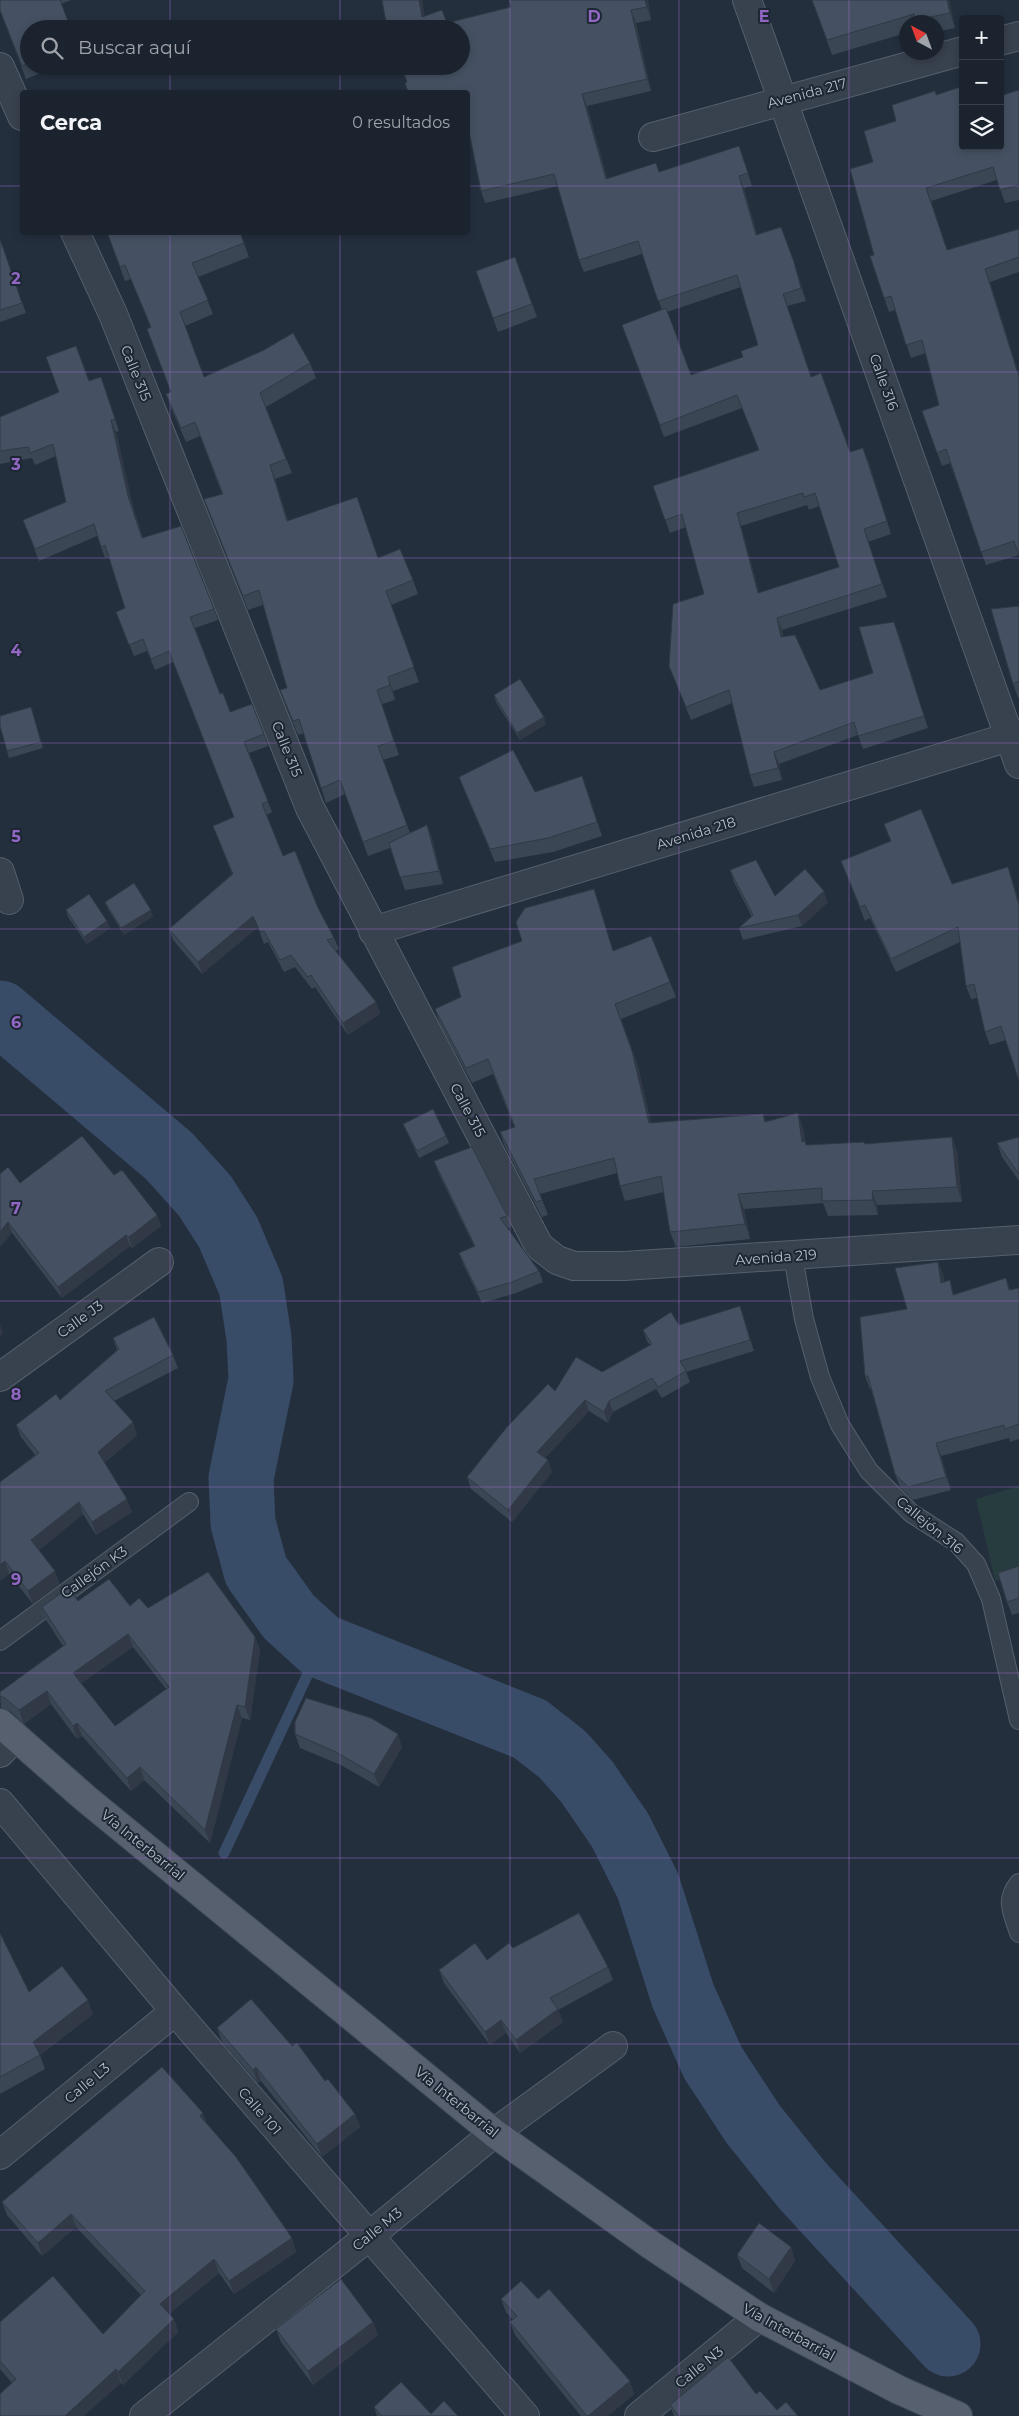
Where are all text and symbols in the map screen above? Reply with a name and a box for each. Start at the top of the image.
text: D [587,7,601,26]
text: E [759,7,769,26]
north arrow [899,15,944,60]
map controls [959,15,1004,150]
button: + [959,15,1004,60]
search box [20,20,470,75]
icon: search [38,34,66,62]
text: Buscar aquí [78,36,191,59]
button: − [959,60,1004,105]
street label: Avenida 217 [765,74,849,112]
button: layers [959,105,1004,150]
text: Cerca [40,110,102,135]
text: 0 resultados [352,113,450,132]
text: 2 [11,269,21,288]
street label: Calle 315 [117,342,155,404]
street label: Calle 316 [865,351,903,413]
text: 3 [10,455,21,474]
text: 4 [10,641,22,660]
street label: Calle 315 [268,718,306,780]
street label: Avenida 218 [654,812,738,854]
text: 5 [11,827,21,846]
text: 6 [11,1013,21,1032]
street label: Calle 315 [446,1080,490,1140]
text: 7 [11,1199,21,1218]
street label: Avenida 219 [735,1245,817,1269]
street label: Calle J3 [53,1296,107,1342]
text: 8 [11,1385,21,1404]
street label: Callejón 316 [893,1492,968,1558]
street label: Callejón K3 [57,1542,131,1602]
text: 9 [11,1570,21,1589]
street label: Vía Interbarrial [97,1806,189,1884]
street label: Calle L3 [61,2059,113,2107]
street label: Vía Interbarrial [411,2063,503,2141]
street label: Calle 101 [234,2084,286,2138]
street label: Calle M3 [348,2203,406,2255]
street label: Vía Interbarrial [740,2299,838,2365]
street label: Calle N3 [671,2342,727,2392]

